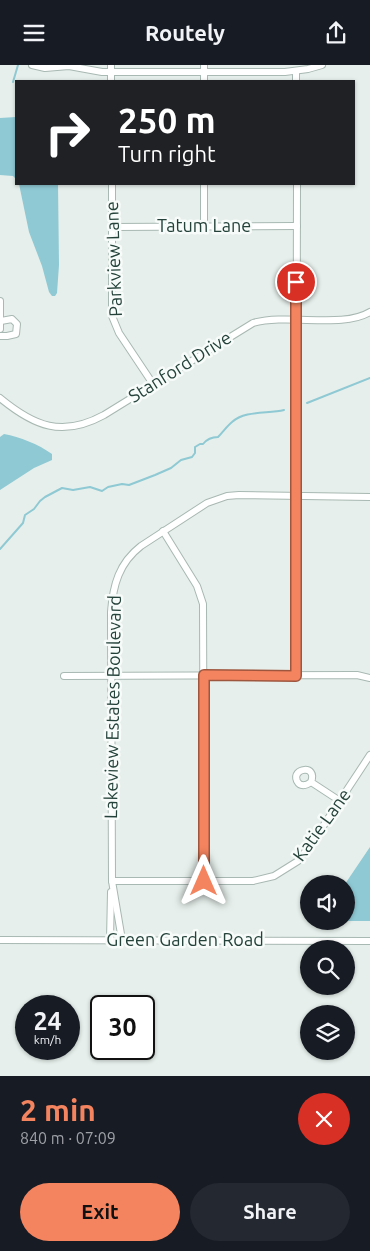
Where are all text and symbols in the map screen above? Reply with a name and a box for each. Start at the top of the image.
icon: menu [20,19,48,47]
icon: share [322,19,350,47]
text: Routely [145,20,225,45]
icon: right [35,100,100,165]
text: 250 m [118,100,216,140]
text: Turn right [118,141,216,166]
street label: Parkview Lane [101,201,125,317]
street label: Tatum Lane [157,215,251,235]
pin [275,261,317,303]
icon: arrive [282,268,310,296]
street label: Stanford Drive [124,327,235,406]
street label: Lakeview Estates Boulevard [100,595,124,819]
street label: Katie Lane [288,784,354,864]
position arrow [177,854,229,906]
map controls [300,875,355,1060]
button: sound [300,875,355,930]
street label: Green Garden Road [106,929,264,949]
button: search [300,940,355,995]
speed limit sign: 30 [90,995,155,1060]
button: layers [300,1005,355,1060]
text: 24 [33,1007,62,1035]
text: km/h [34,1033,61,1046]
text: 2 min [20,1093,96,1127]
button: close [298,1093,350,1145]
text: 840 m · 07:09 [20,1129,116,1147]
button: Exit [20,1183,180,1241]
button: Share [190,1183,350,1241]

